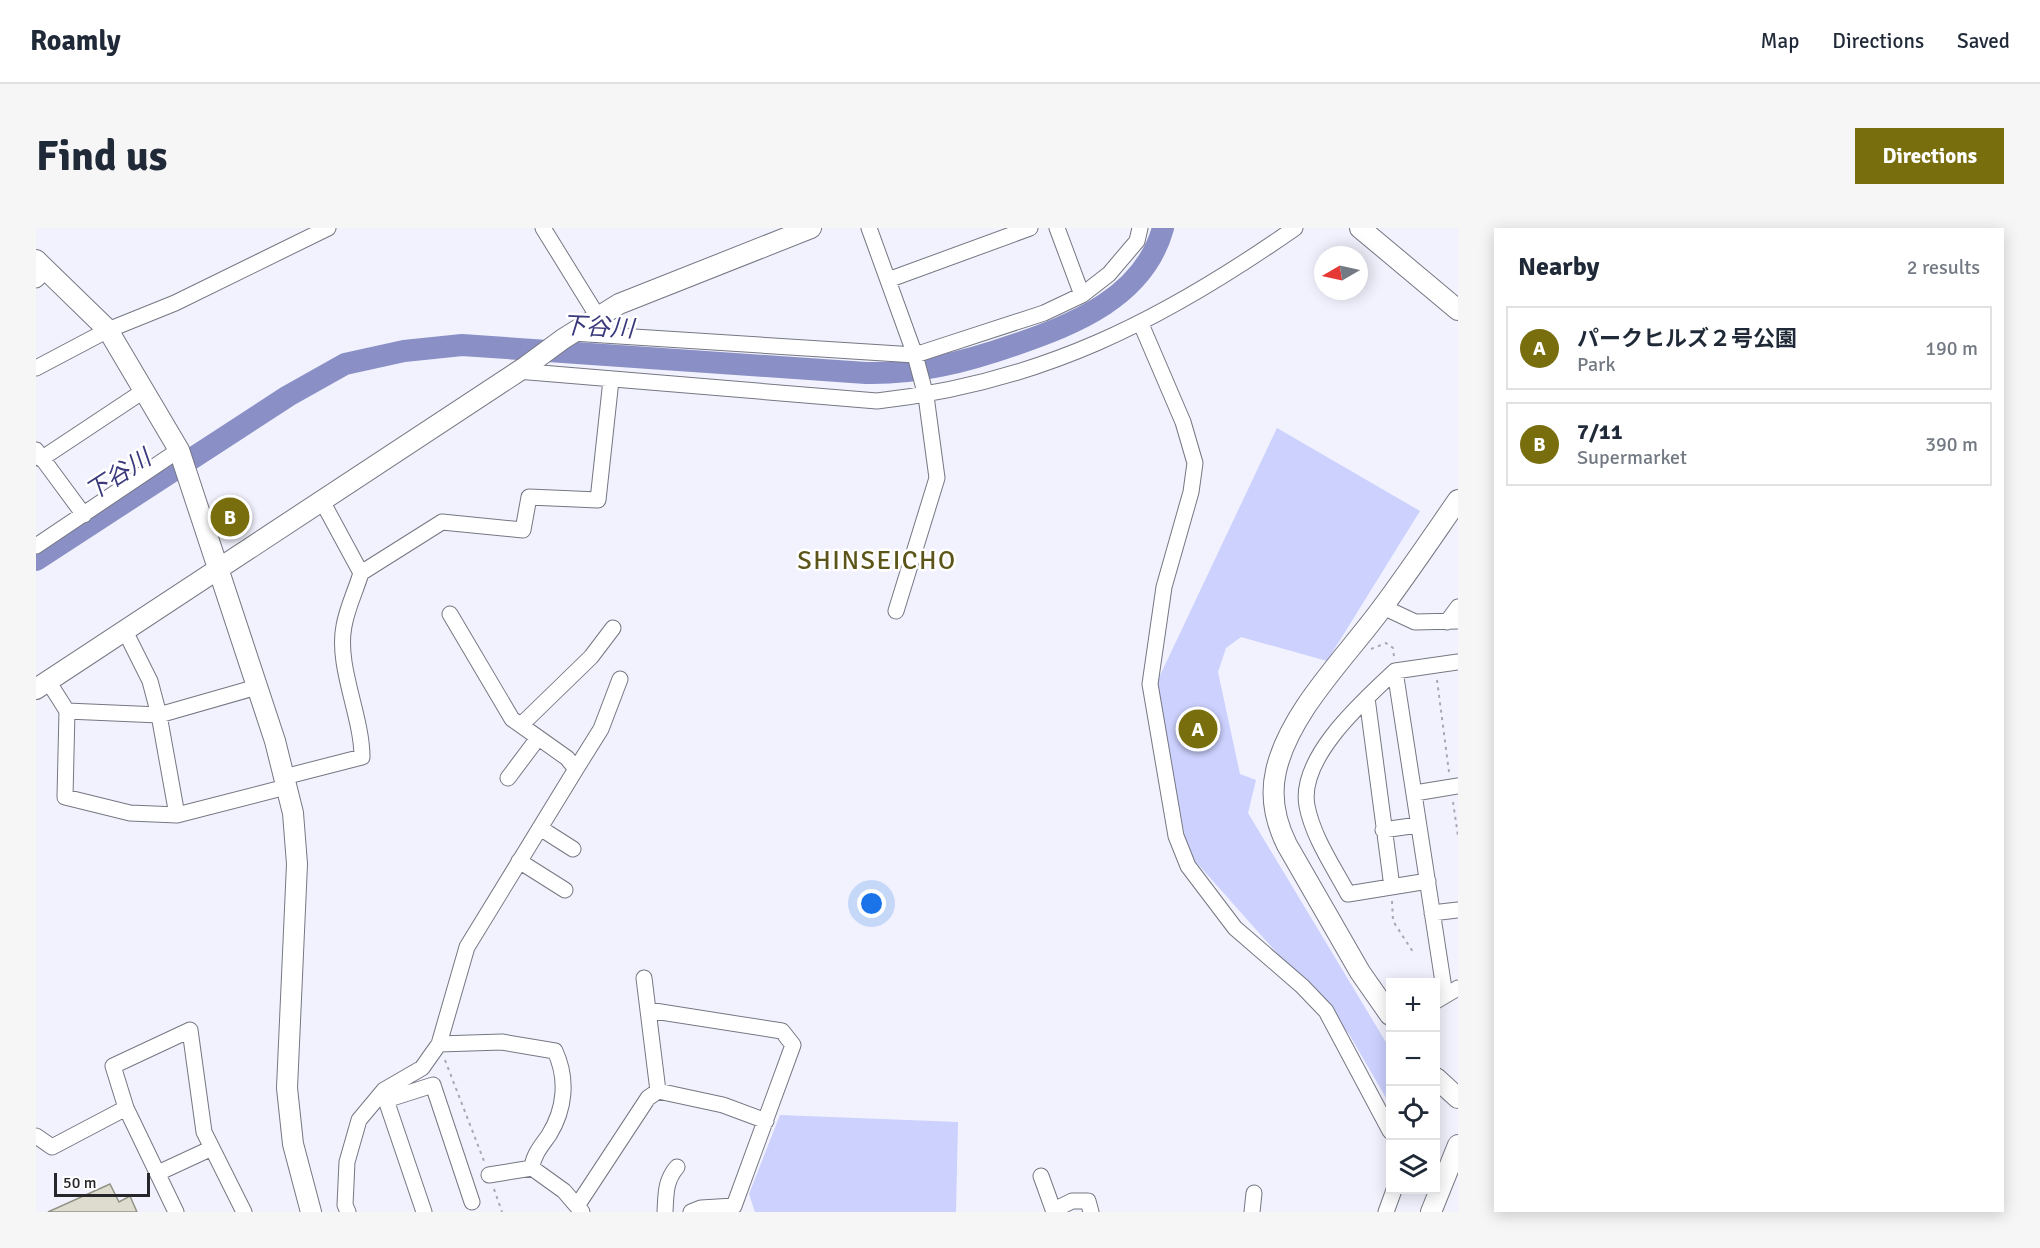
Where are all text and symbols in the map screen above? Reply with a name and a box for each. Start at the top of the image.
text: Roamly [30,24,121,58]
text: Map [1761,28,1799,54]
text: Directions [1832,28,1924,54]
text: Saved [1957,28,2010,54]
button: Directions [1855,128,2004,184]
text: Find us [36,131,167,182]
north arrow [1314,246,1368,300]
text: Nearby [1518,251,1599,283]
text: 2 results [1907,255,1980,280]
water label: 下谷川 [561,310,638,344]
text: パークヒルズ２号公園 [1577,325,1797,352]
text: A [1533,336,1546,361]
text: 190 m [1925,336,1978,361]
text: Park [1577,352,1615,377]
text: 7/11 [1577,418,1623,445]
text: B [1533,432,1546,457]
text: 390 m [1925,432,1978,457]
water label: 下谷川 [80,441,159,507]
text: Supermarket [1577,445,1687,470]
pin: B [210,494,250,540]
district label: SHINSEICHO [797,545,957,577]
pin: A [1178,706,1218,752]
your location [857,889,886,918]
map controls [1386,978,1440,1194]
button: + [1386,978,1440,1032]
button: − [1386,1032,1440,1086]
button: locate [1386,1086,1440,1140]
button: layers [1386,1140,1440,1194]
scale bar [54,1170,150,1198]
text: 50 m [63,1173,97,1193]

